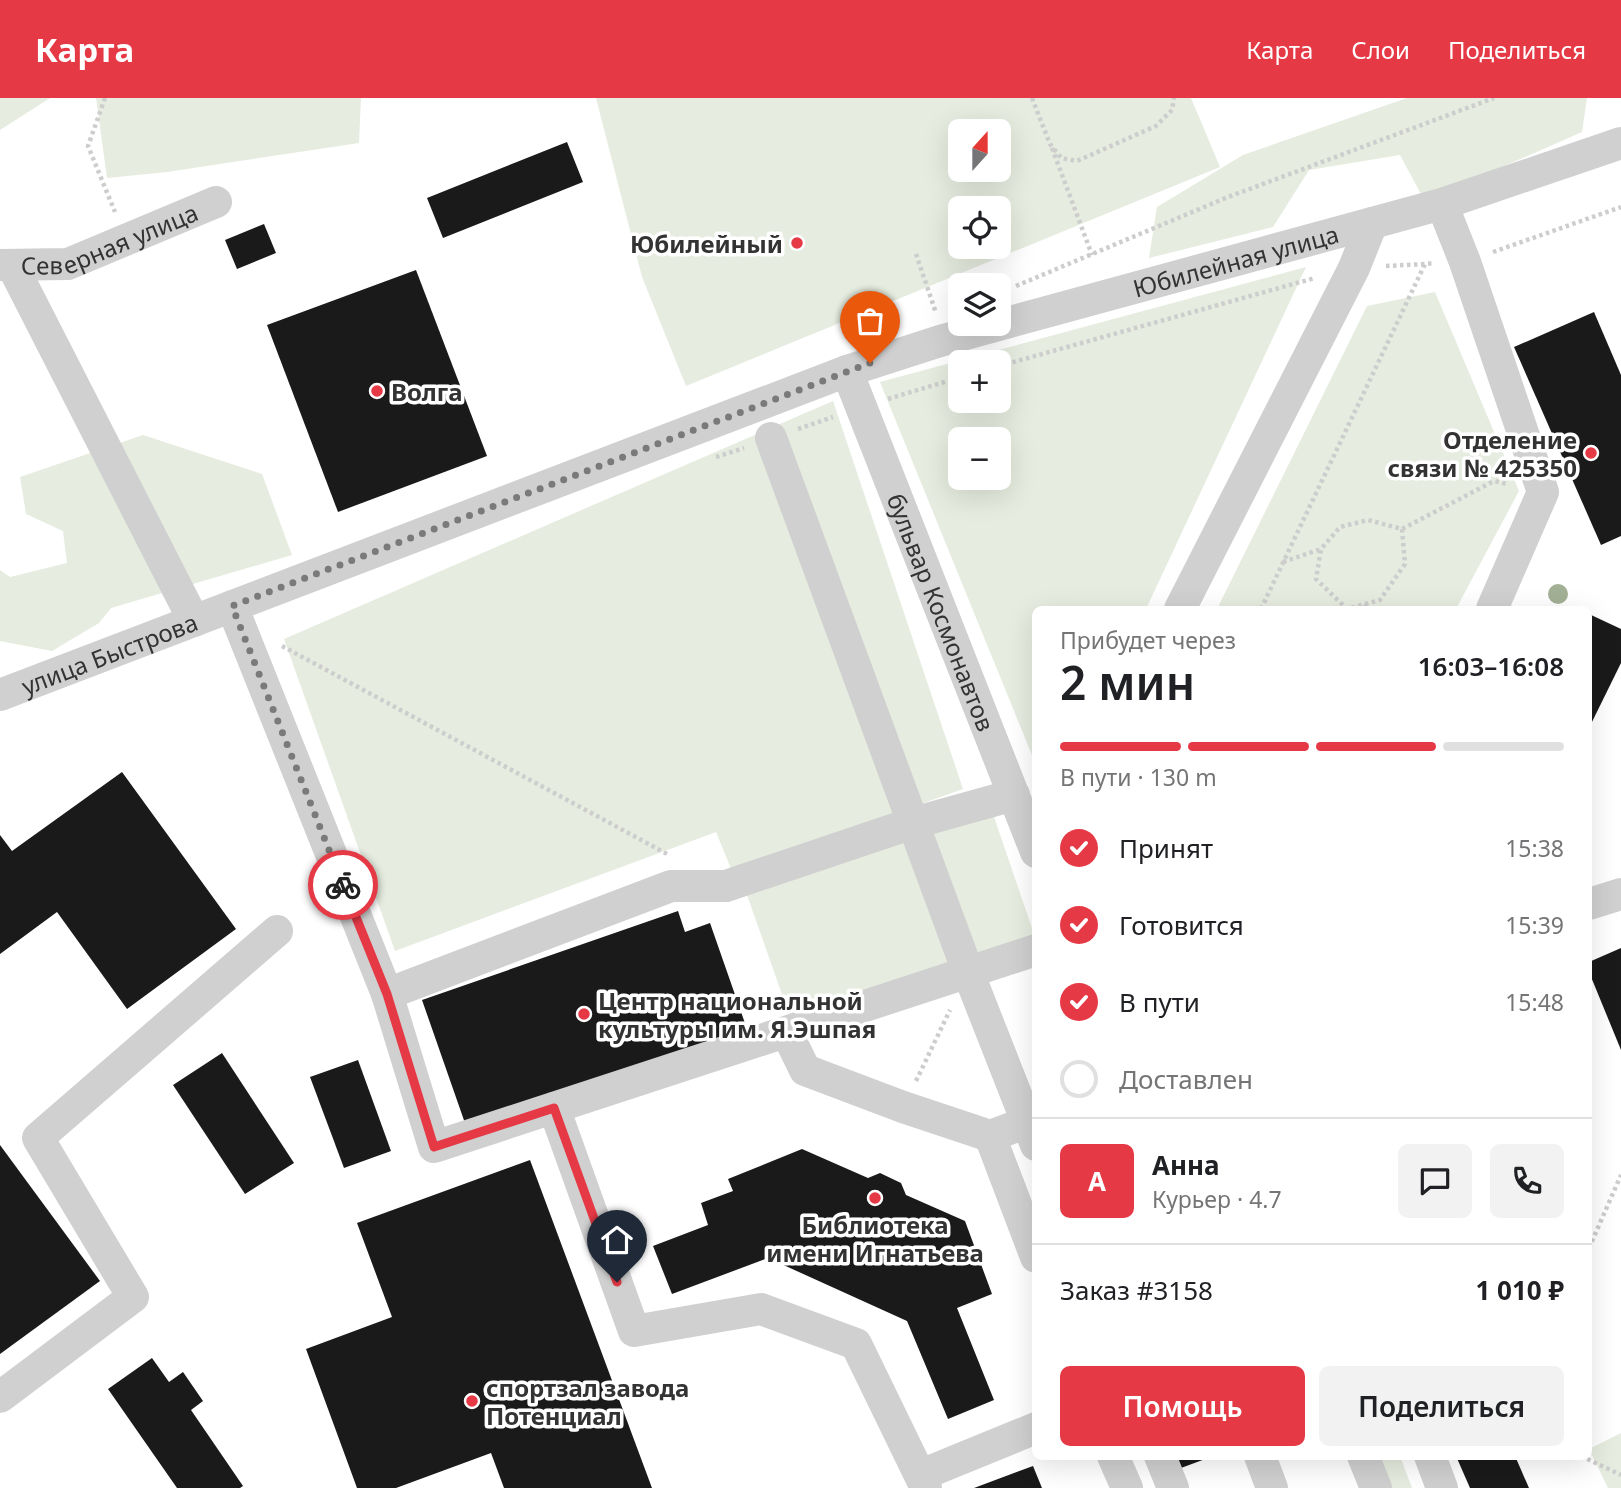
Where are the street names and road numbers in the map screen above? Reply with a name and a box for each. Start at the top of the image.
street label: Северная улица [21,195,203,281]
street label: Юбилейная улица [1129,217,1342,304]
street label: бульвар Космонавтов [880,488,1003,736]
street label: улица Быстрова [16,605,202,702]

